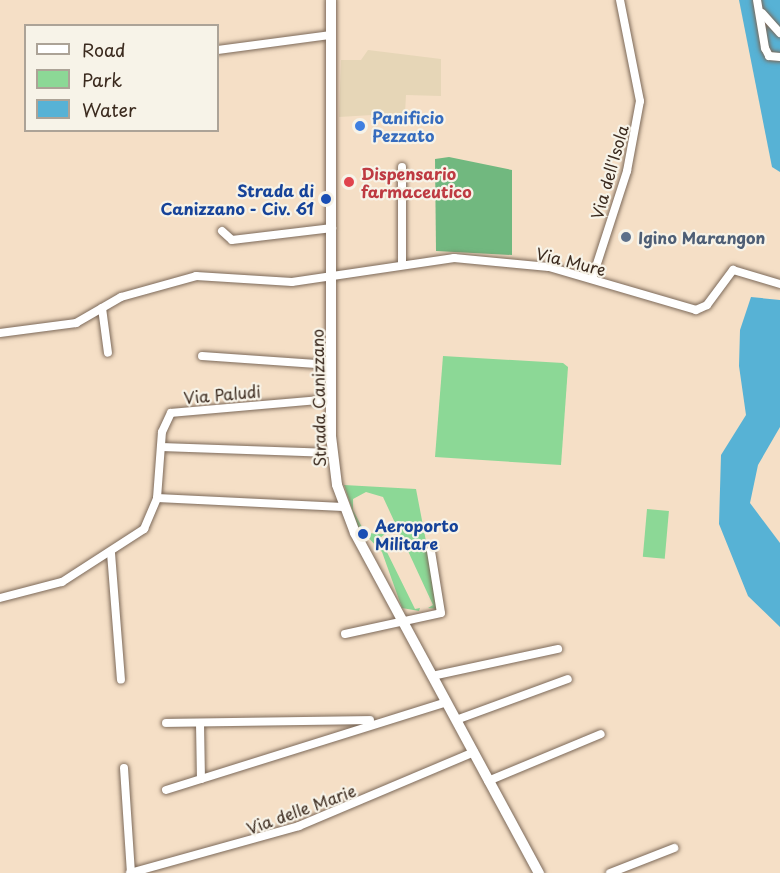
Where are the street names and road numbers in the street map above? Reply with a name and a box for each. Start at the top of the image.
street label: Via dell'Isola [586,123,632,221]
street label: Via Mure [534,243,608,279]
street label: Strada Canizzano [307,329,329,467]
street label: Via Paludi [183,381,261,407]
street label: Via delle Marie [244,780,358,838]

